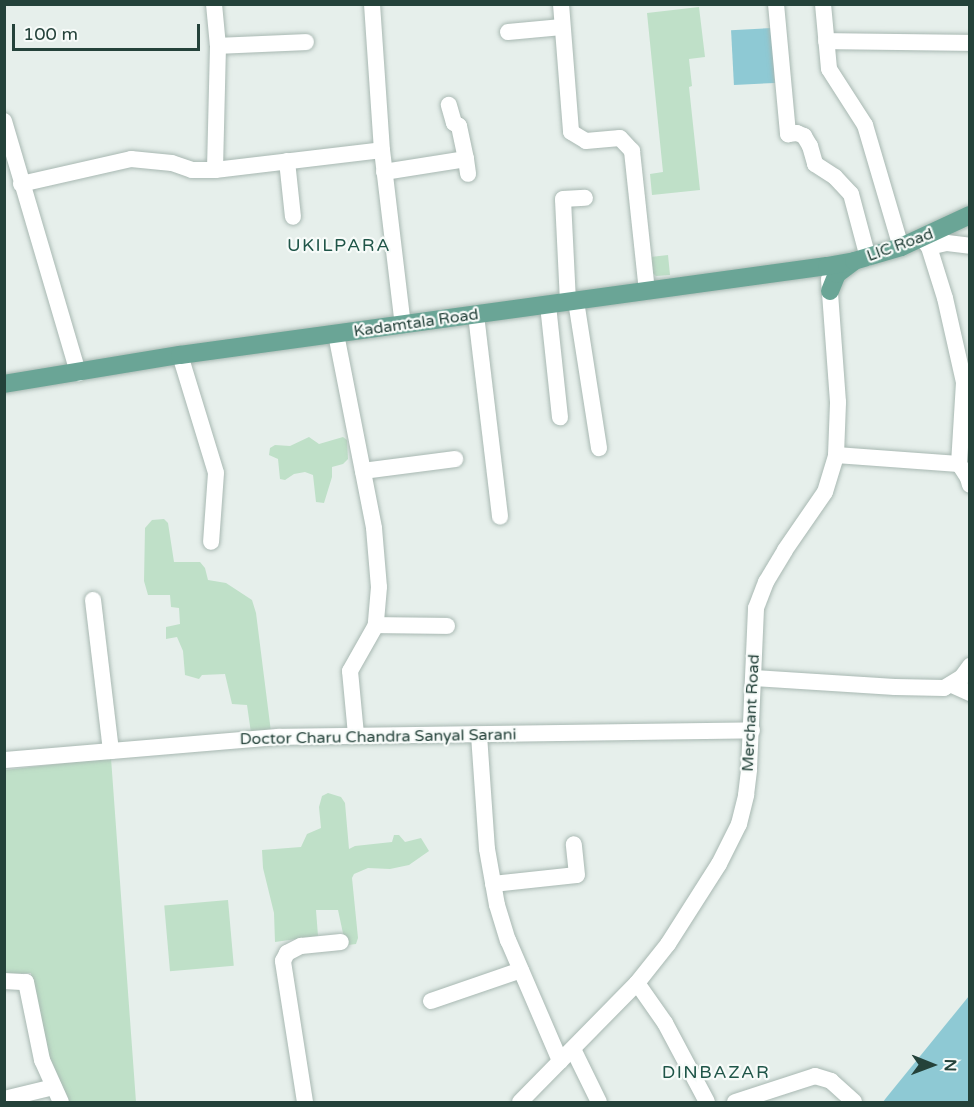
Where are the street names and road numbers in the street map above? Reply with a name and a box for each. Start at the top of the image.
street label: LIC Road [864,224,936,266]
street label: Kadamtala Road [352,305,480,341]
street label: Merchant Road [738,654,764,772]
street label: Doctor Charu Chandra Sanyal Sarani [240,725,516,749]

